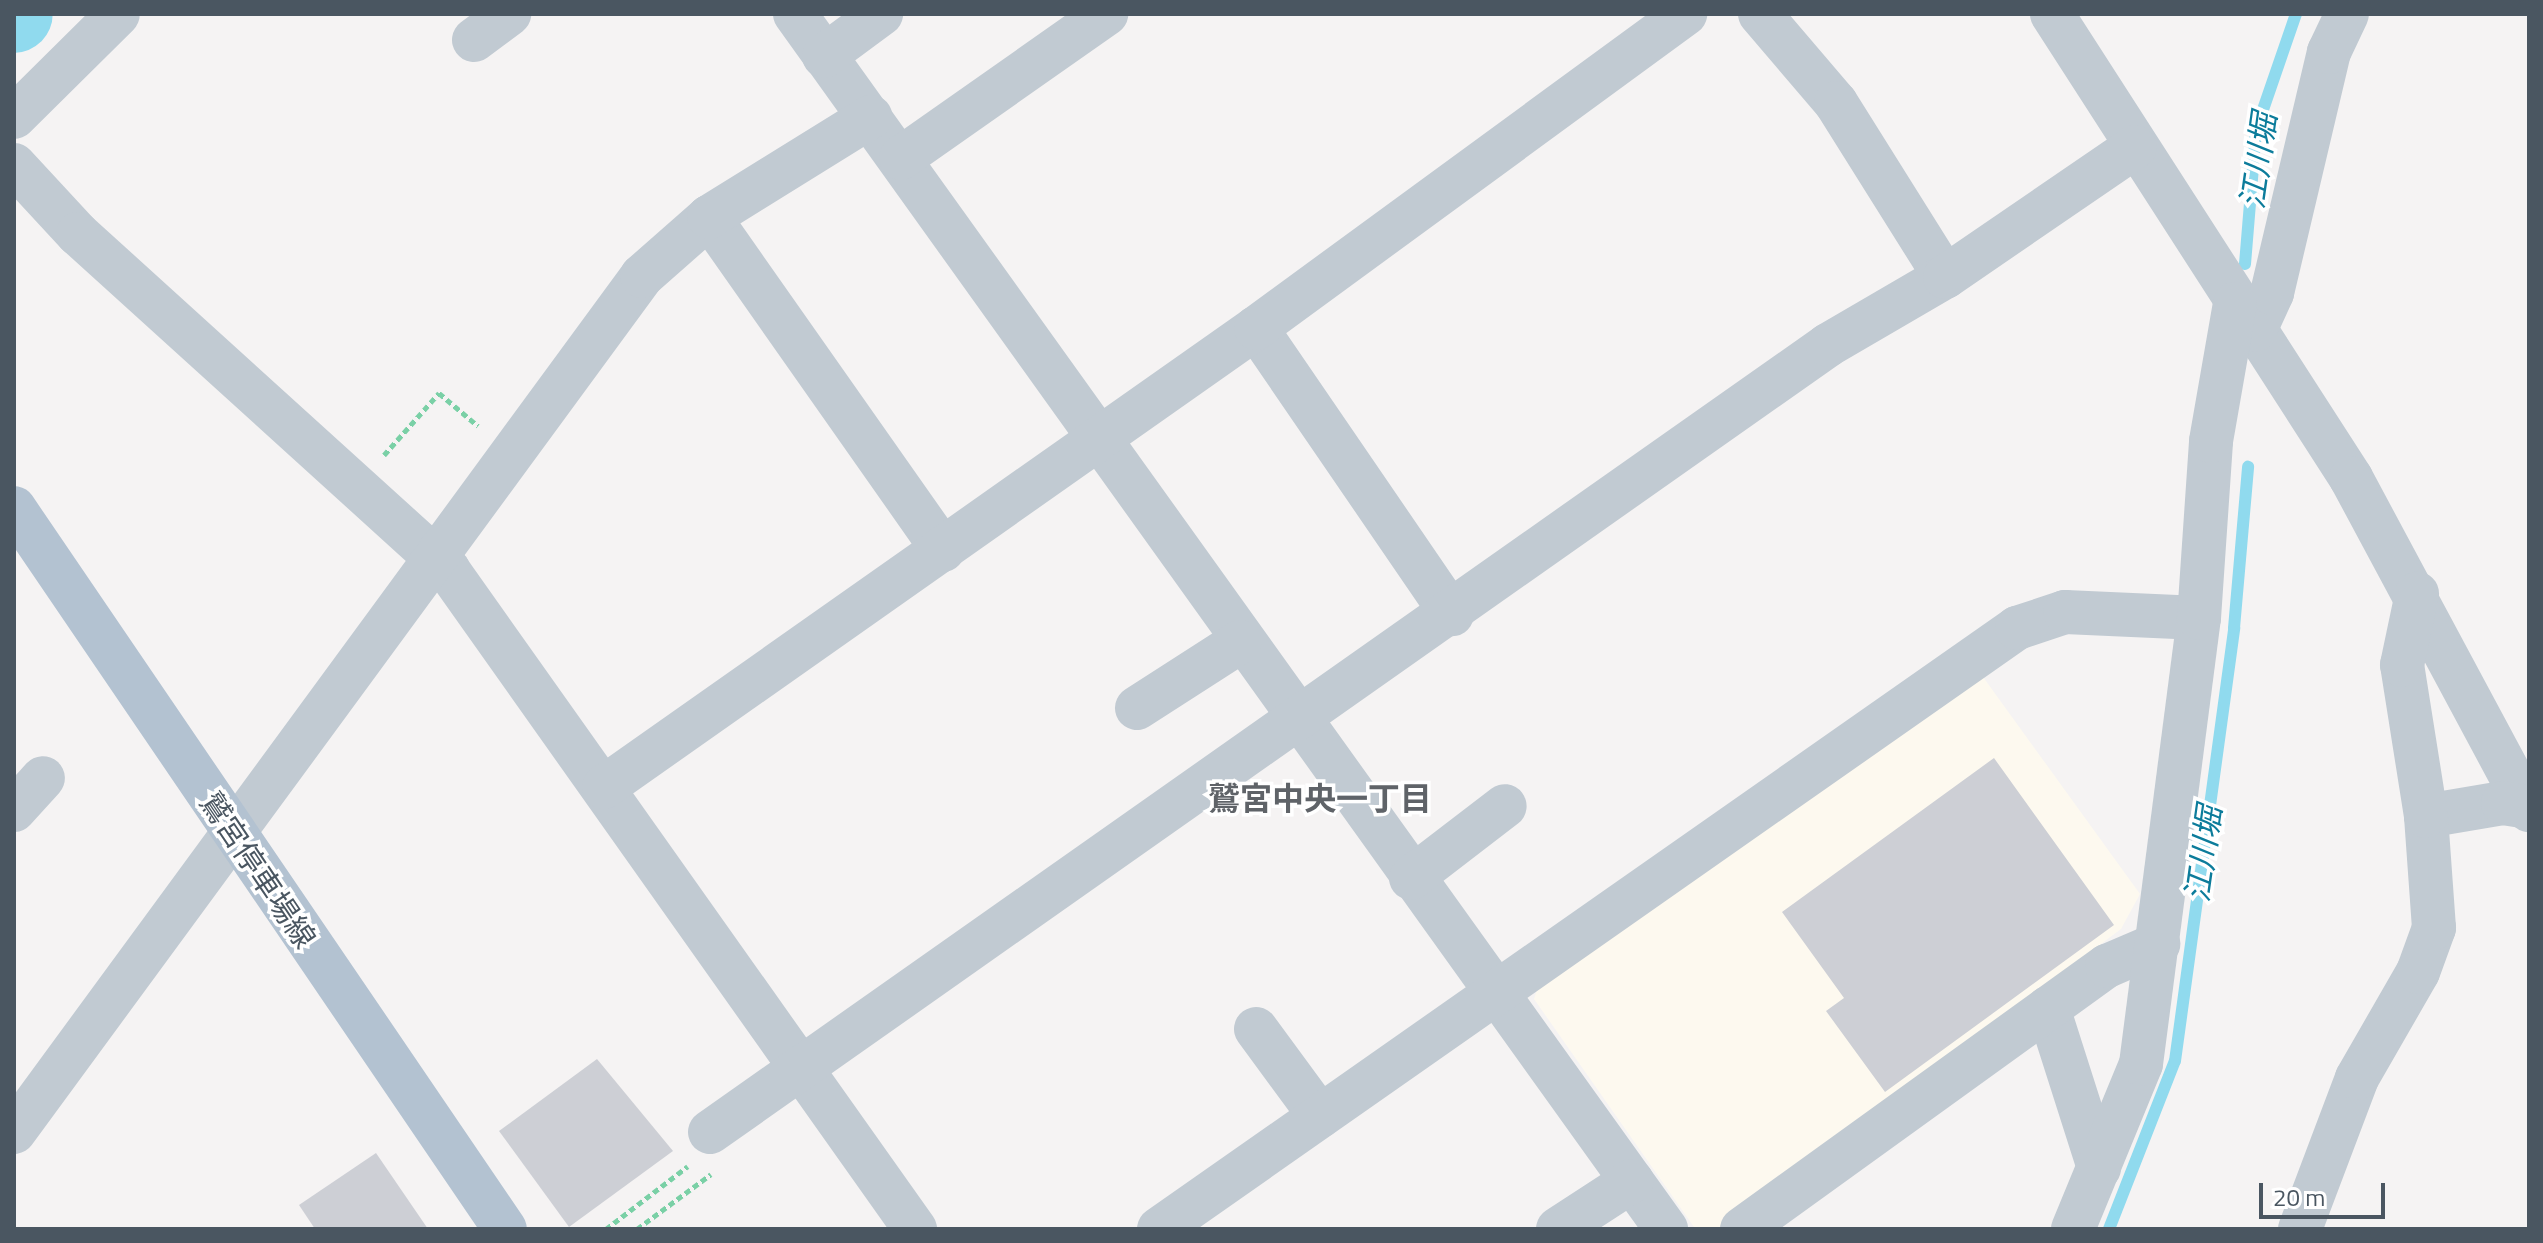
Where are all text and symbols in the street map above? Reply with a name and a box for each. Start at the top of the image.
water label: 江川堀 [2232,111,2284,211]
district label: 鷲宮中央一丁目 [1208,779,1432,817]
street label: 鷲宮停車場線 [193,785,323,955]
water label: 江川堀 [2177,804,2229,904]
scale bar [2263,1167,2389,1217]
text: 20 m [2273,1179,2325,1215]

